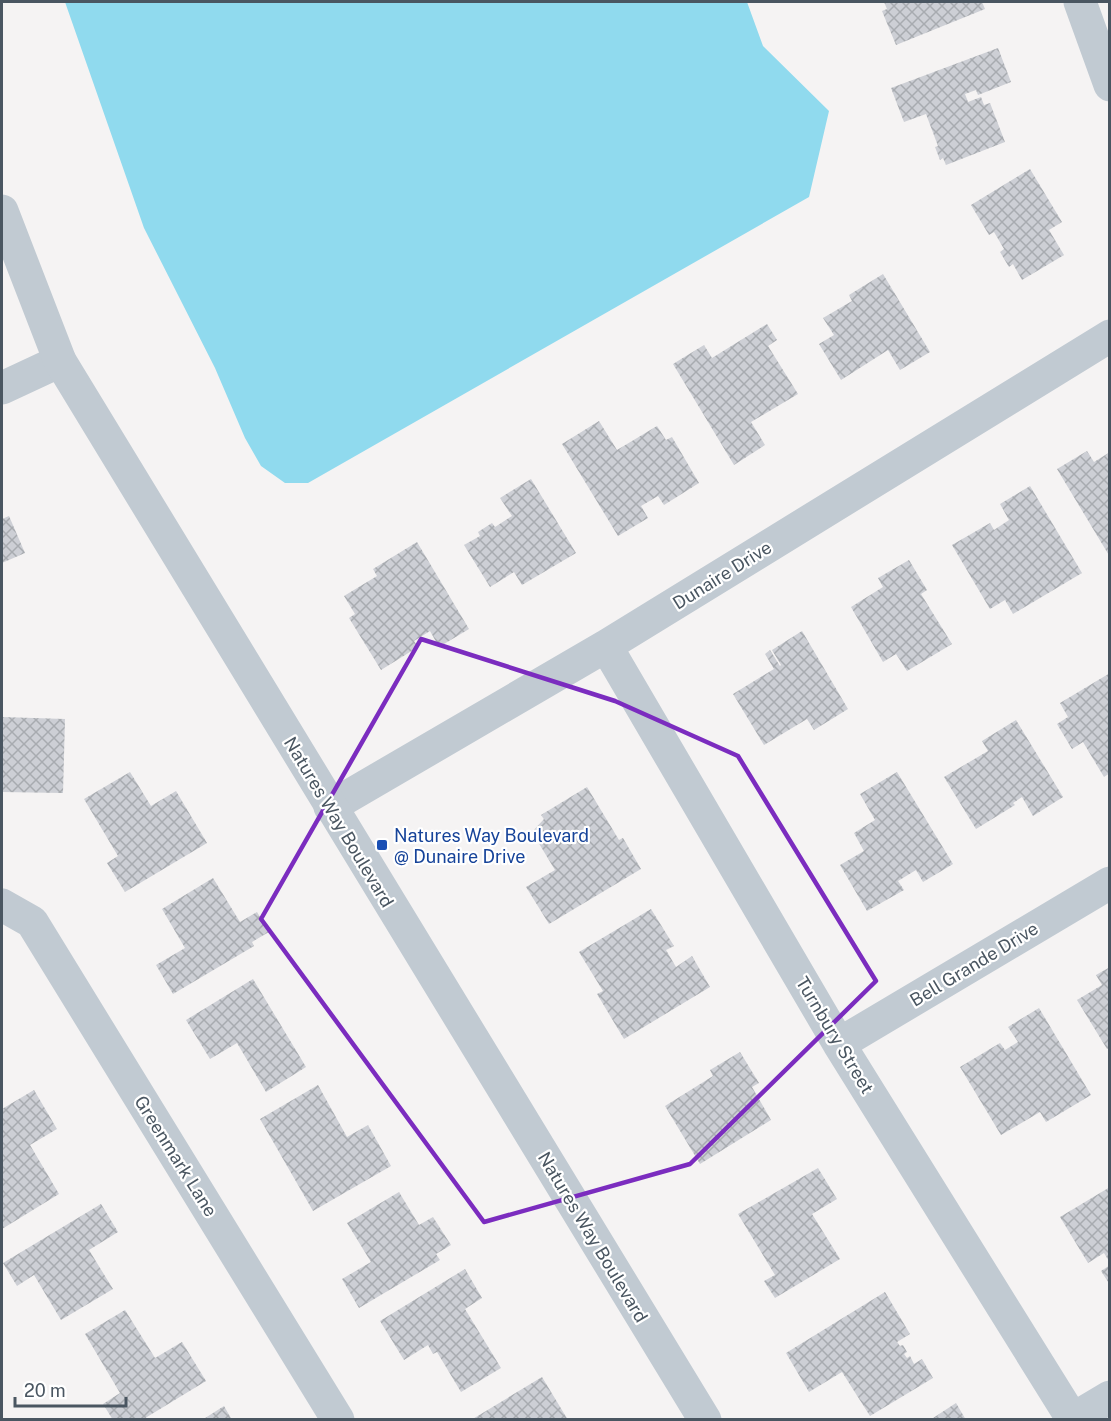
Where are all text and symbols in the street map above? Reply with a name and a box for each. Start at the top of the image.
street label: Dunaire Drive [669,536,775,614]
street label: Natures Way Boulevard [280,733,398,911]
place label: Natures Way Boulevard @ Dunaire Drive [394,825,589,867]
marker: Natures Way Boulevard @ Dunaire Drive [375,838,389,852]
street label: Bell Grande Drive [906,917,1042,1011]
street label: Turnbury Street [792,973,878,1097]
street label: Greenmark Lane [130,1092,222,1220]
street label: Natures Way Boulevard [534,1148,652,1326]
scale bar [15,1370,126,1408]
text: 20 m [24,1380,66,1401]

